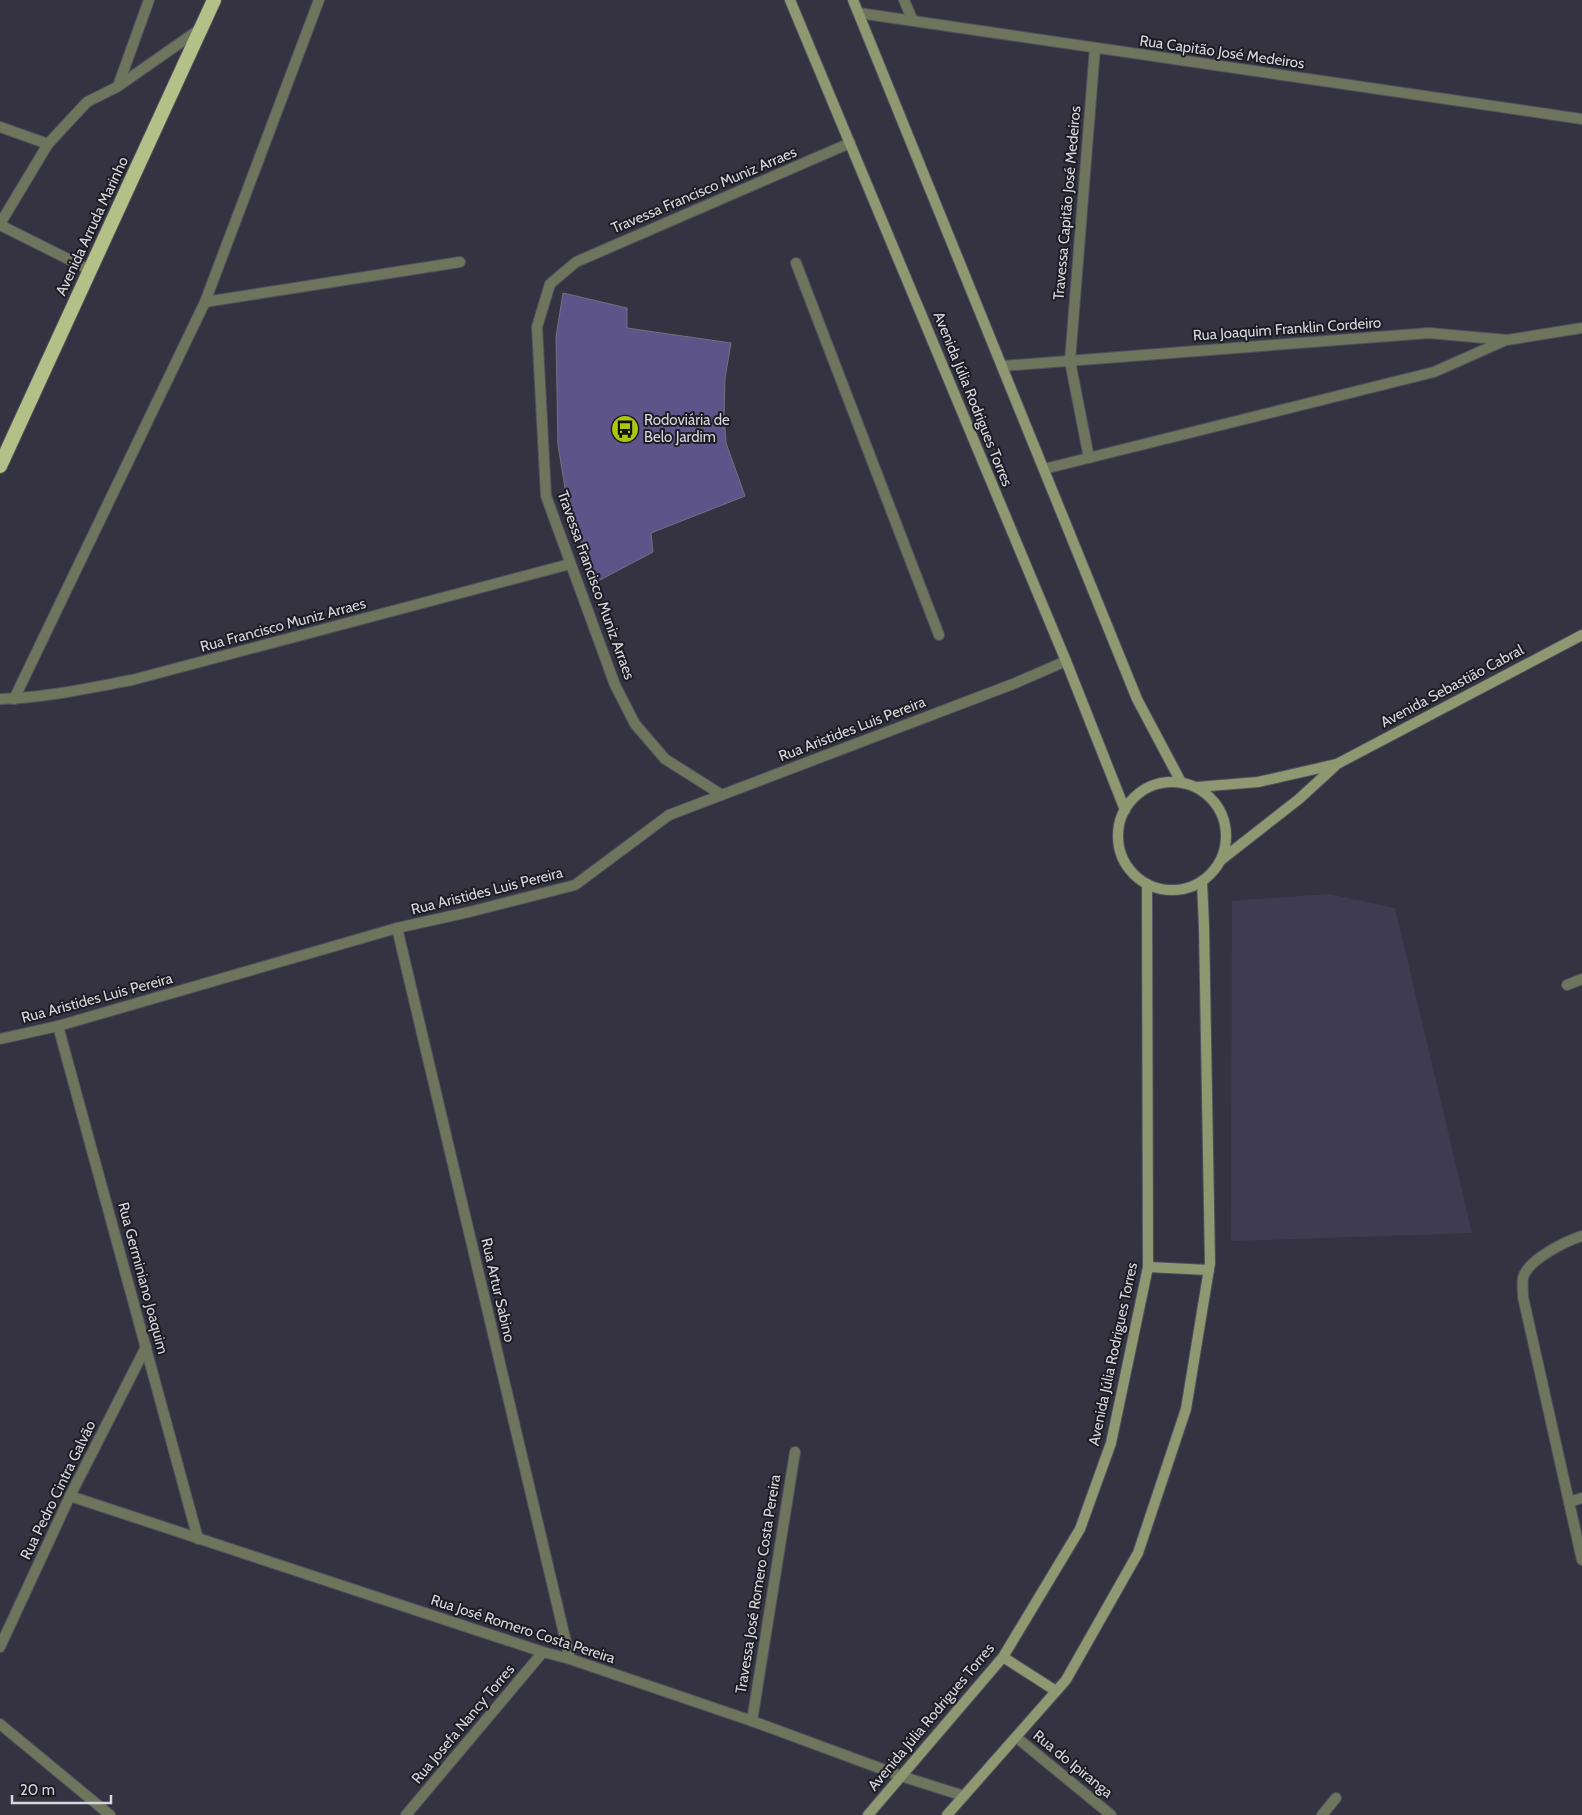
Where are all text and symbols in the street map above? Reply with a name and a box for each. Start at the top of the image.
street label: Rua Capitão José Medeiros [1138,32,1306,72]
street label: Travessa Capitão José Medeiros [1050,105,1084,301]
street label: Travessa Francisco Muniz Arraes [609,143,799,237]
street label: Avenida Arruda Marinho [52,154,132,298]
street label: Avenida Júlia Rodrigues Torres [930,309,1016,489]
street label: Rua Joaquim Franklin Cordeiro [1192,313,1382,345]
place label: Rodoviária de Belo Jardim [644,411,730,446]
bus stop icon: Rodoviária de Belo Jardim [610,414,640,444]
street label: Travessa Francisco Muniz Arraes [553,488,639,682]
street label: Rua Francisco Muniz Arraes [198,594,368,656]
street label: Avenida Sebastião Cabral [1377,640,1527,731]
street label: Rua Aristides Luis Pereira [776,692,929,765]
street label: Rua Aristides Luis Pereira [409,863,566,919]
street label: Rua Aristides Luis Pereira [19,969,175,1027]
street label: Rua Germiniano Joaquim [114,1200,172,1356]
street label: Rua Artur Sabino [477,1236,519,1344]
street label: Avenida Júlia Rodrigues Torres [1085,1261,1141,1447]
street label: Rua Pedro Cintra Galvão [16,1417,100,1563]
street label: Travessa José Romero Costa Pereira [732,1472,784,1695]
street label: Rua José Romero Costa Pereira [429,1591,618,1668]
street label: Avenida Júlia Rodrigues Torres [864,1640,998,1794]
street label: Rua Josefa Nancy Torres [408,1661,518,1787]
street label: Rua do Ipiranga [1029,1726,1117,1802]
scale bar [12,1772,111,1804]
text: 20 m [20,1781,55,1799]

